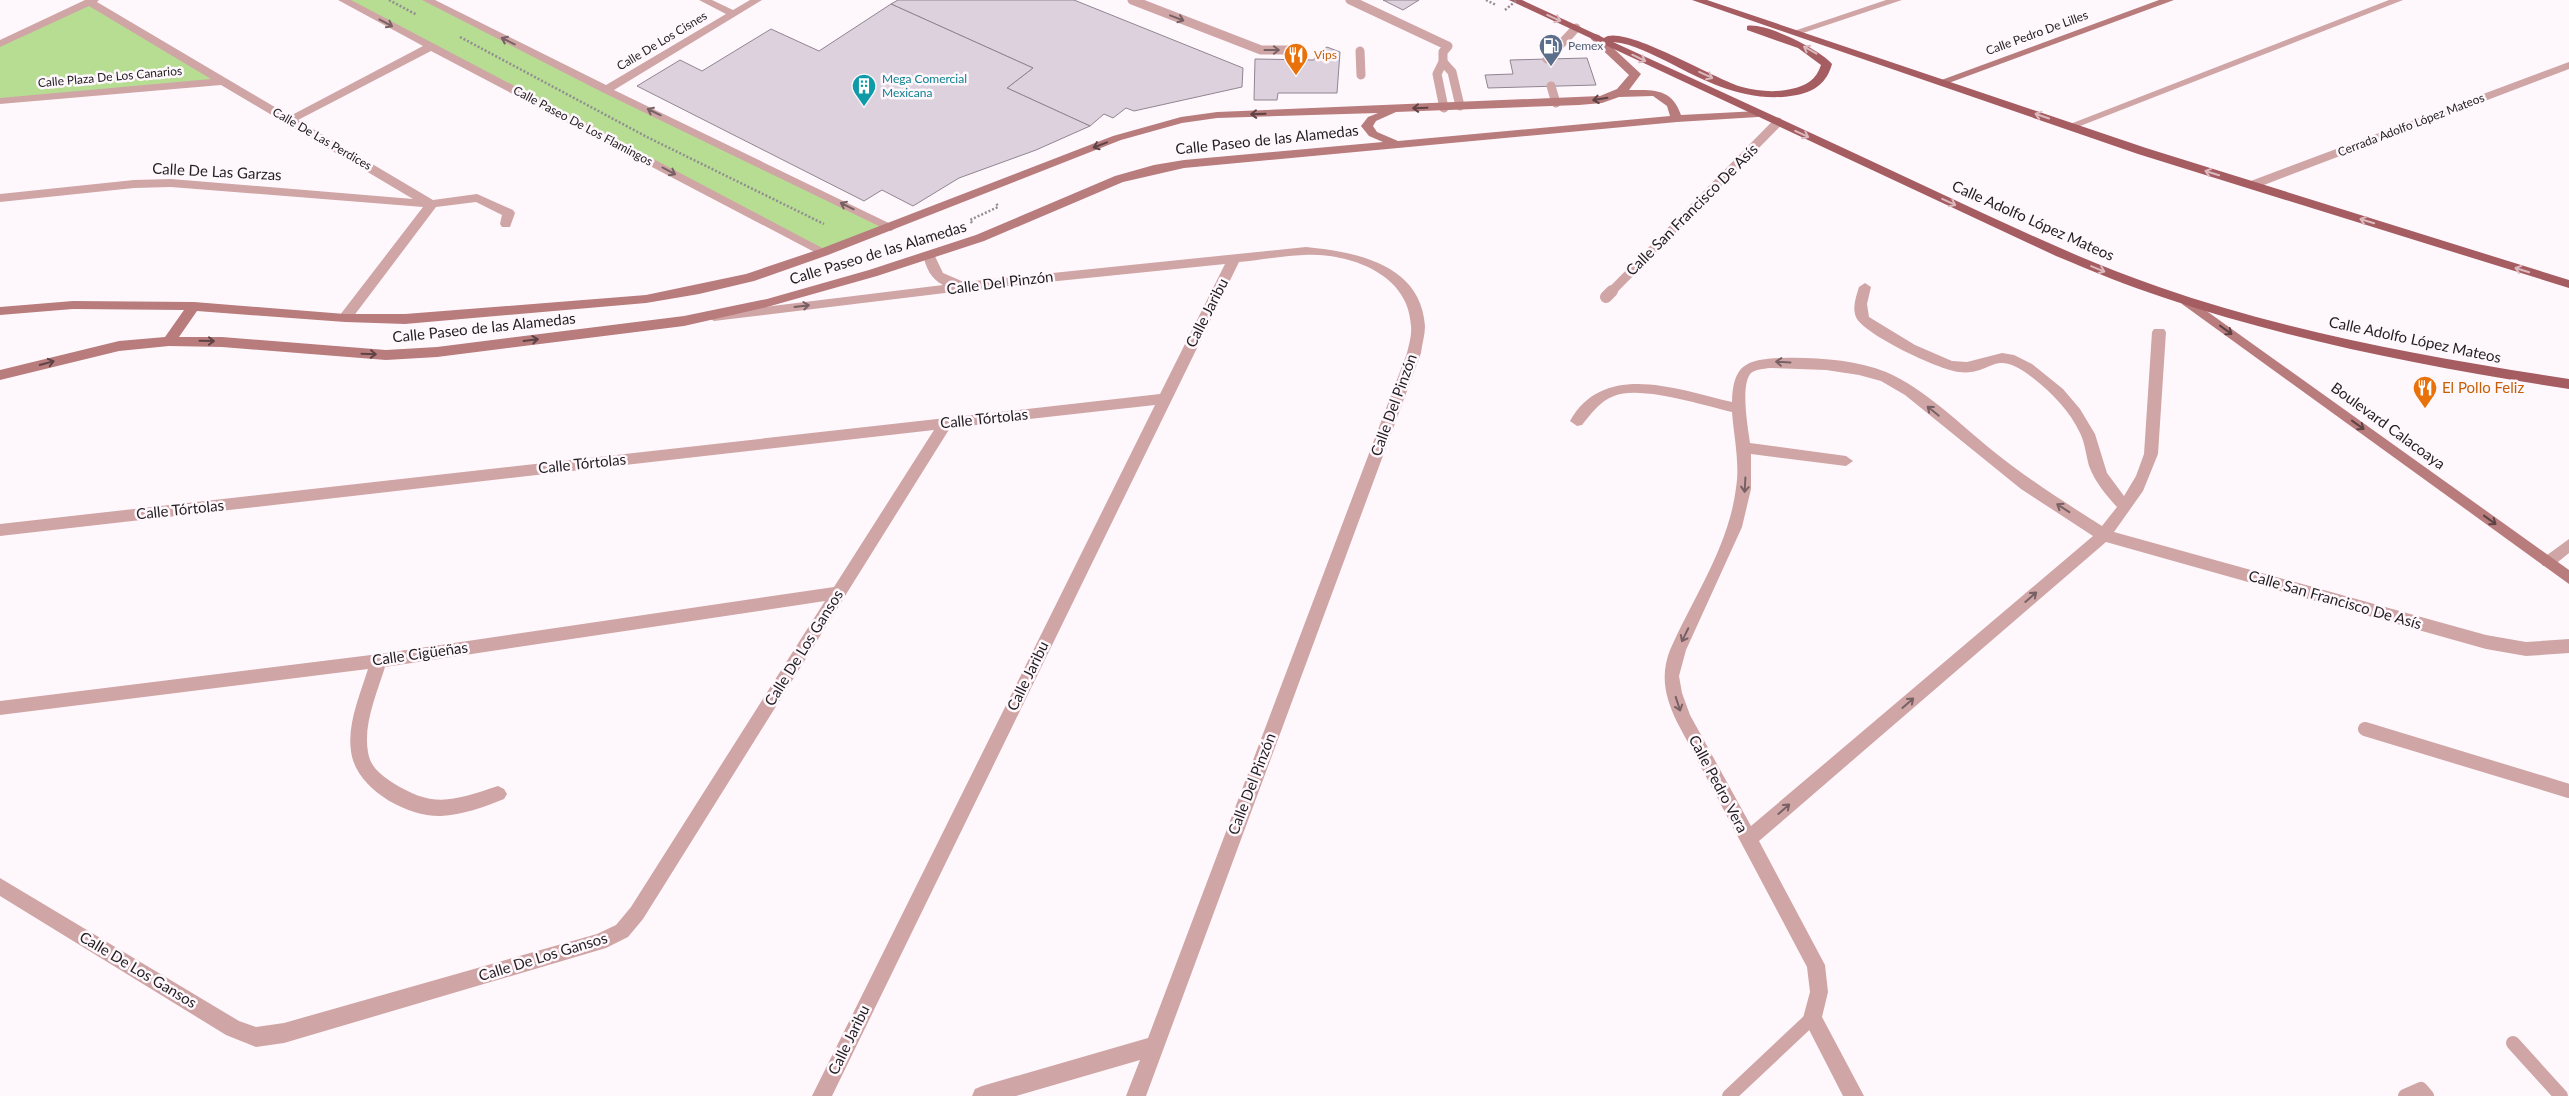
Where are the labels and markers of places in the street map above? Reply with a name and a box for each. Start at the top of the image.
fuel station icon: Pemex [1538,33,1564,67]
place label: Pemex [1568,38,1603,53]
restaurant icon: Vips [1283,42,1309,76]
place label: Vips [1314,47,1337,62]
place label: Mega Comercial Mexicana [882,71,967,100]
building icon: Mega Comercial Mexicana [851,73,877,107]
restaurant icon: El Pollo Feliz [2412,375,2438,409]
place label: El Pollo Feliz [2442,378,2524,396]

